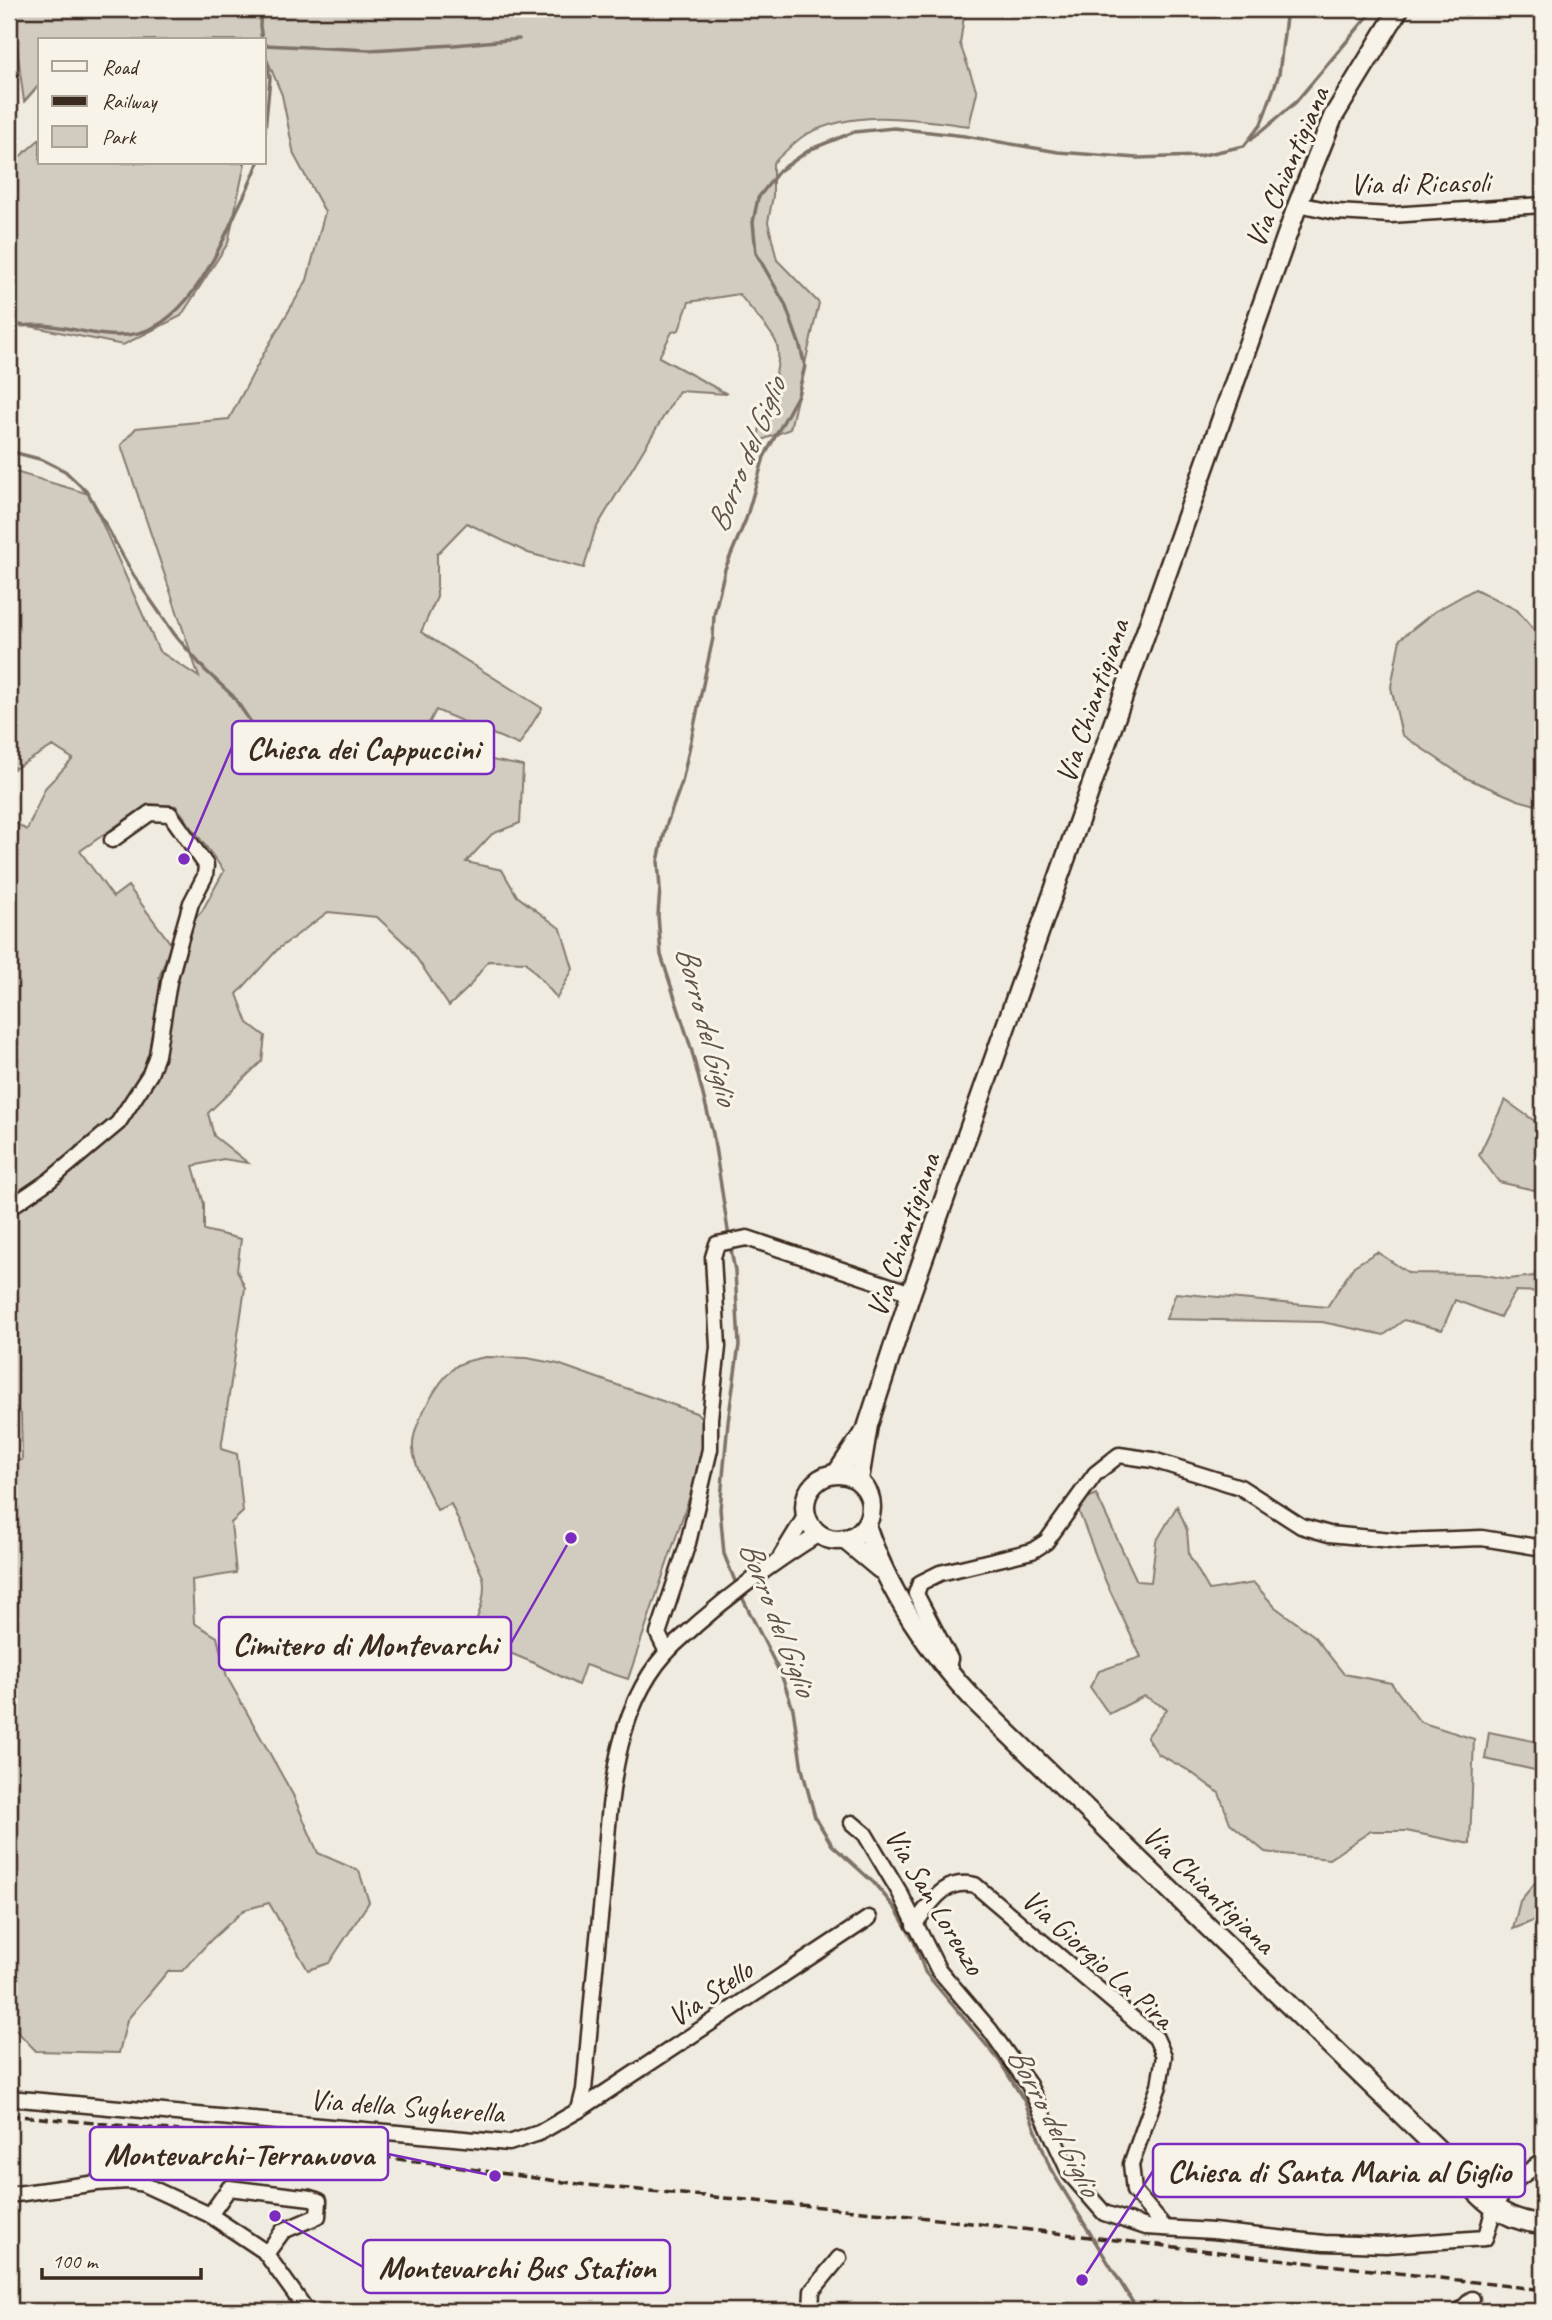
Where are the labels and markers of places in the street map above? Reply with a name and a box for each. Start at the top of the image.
callout: Chiesa dei Cappuccini [232,721,494,774]
callout: Cimitero di Montevarchi [219,1617,511,1670]
callout: Montevarchi-Terranuova [90,2127,388,2180]
callout: Chiesa di Santa Maria al Giglio [1153,2144,1525,2197]
callout: Montevarchi Bus Station [363,2240,670,2293]

